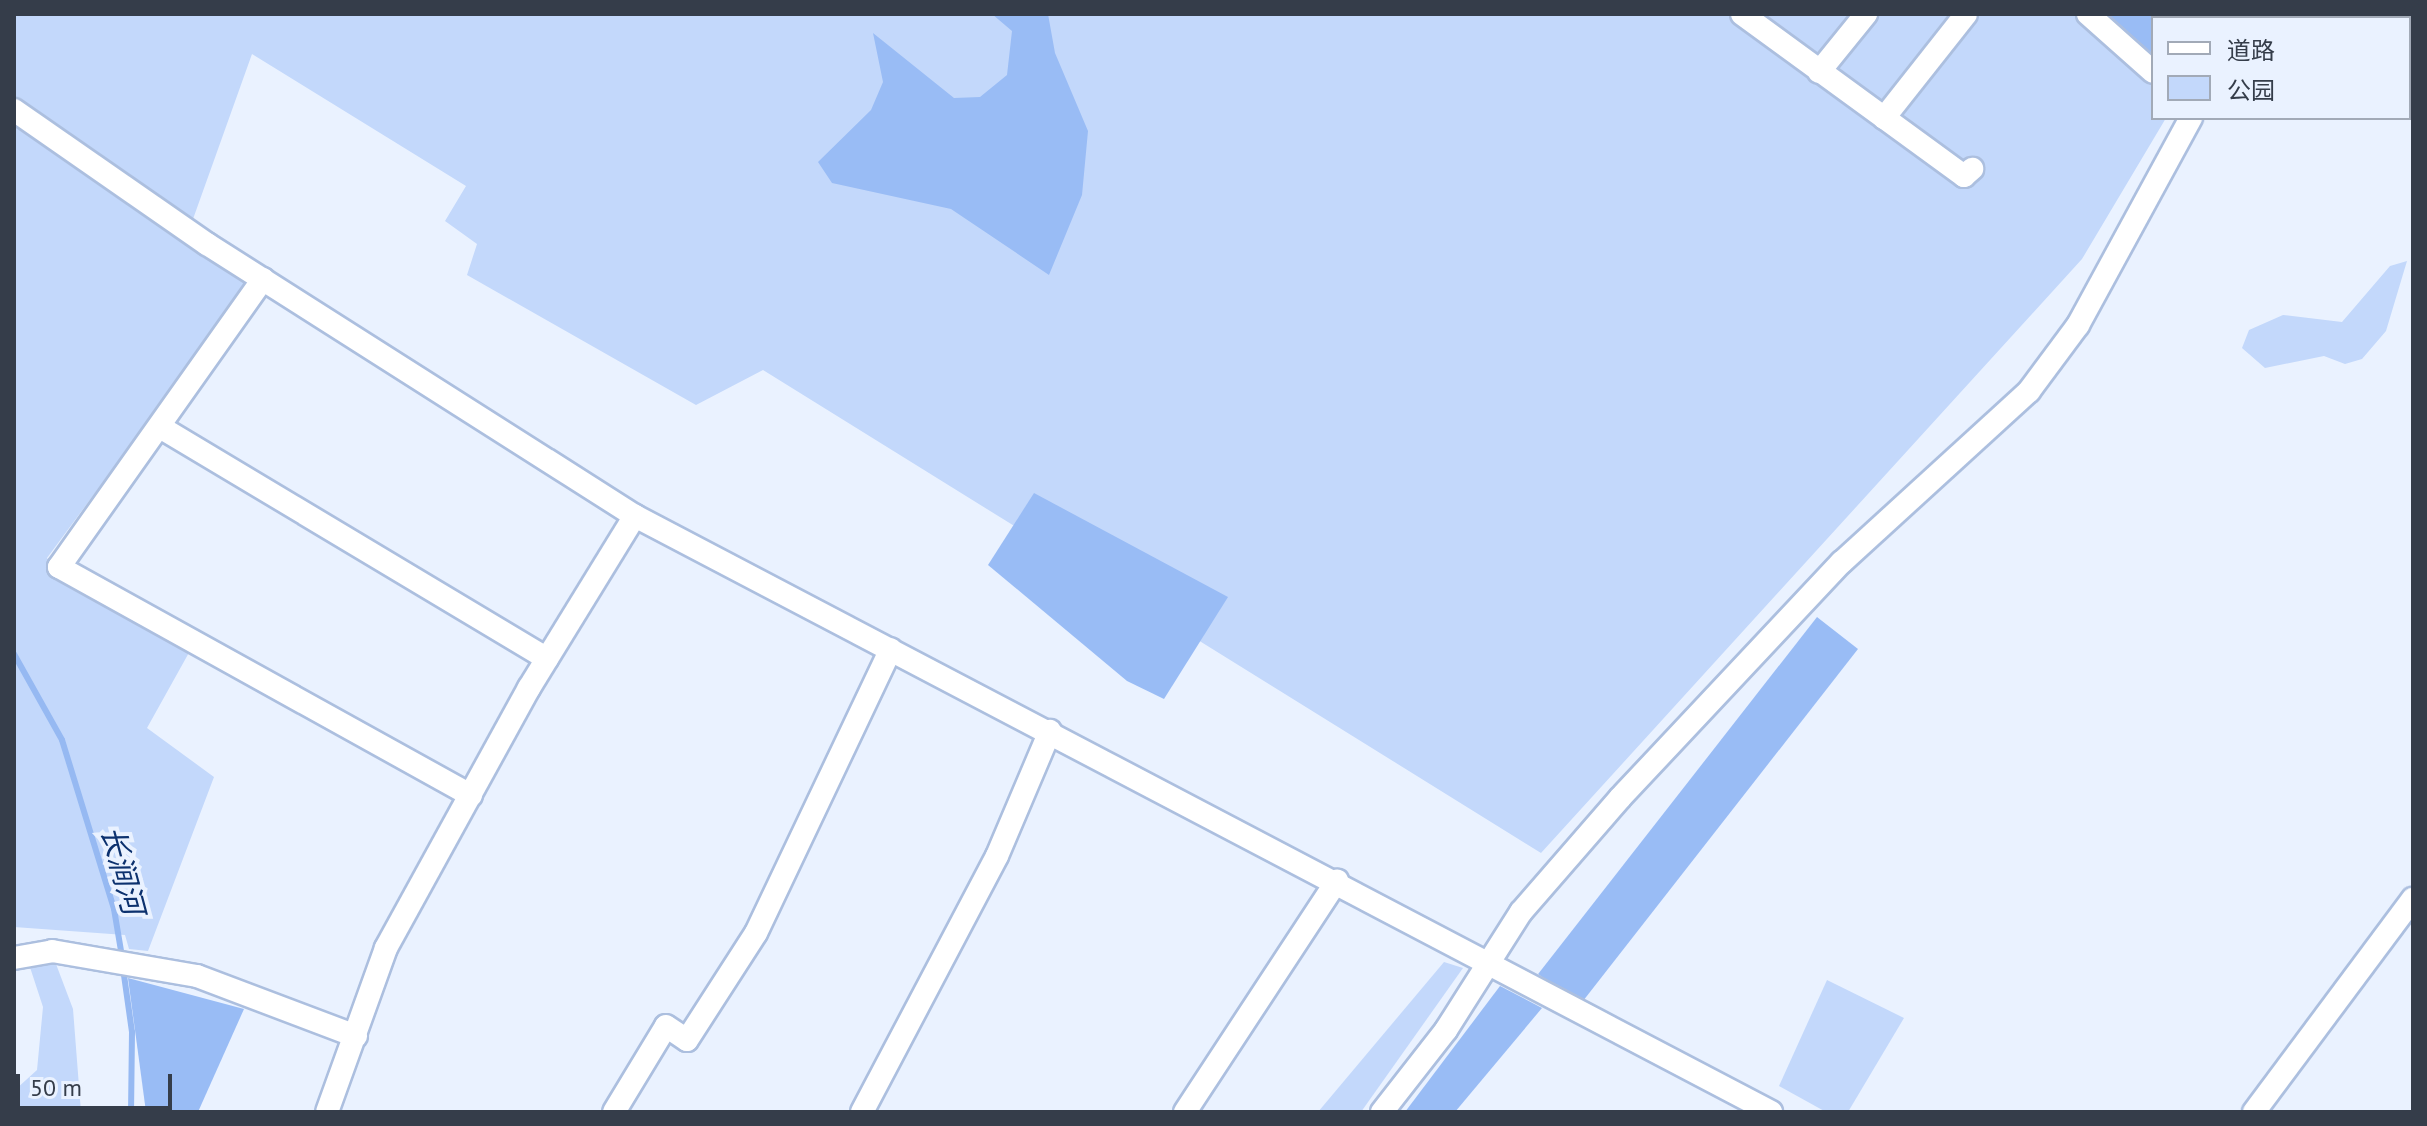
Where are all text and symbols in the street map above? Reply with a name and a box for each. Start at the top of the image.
legend [2151,16,2411,120]
text: 道路 [2227,35,2275,66]
text: 公园 [2227,75,2275,106]
water label: 长涧河 [94,822,152,918]
scale bar [20,1058,176,1108]
text: 50 m [30,1072,82,1103]

